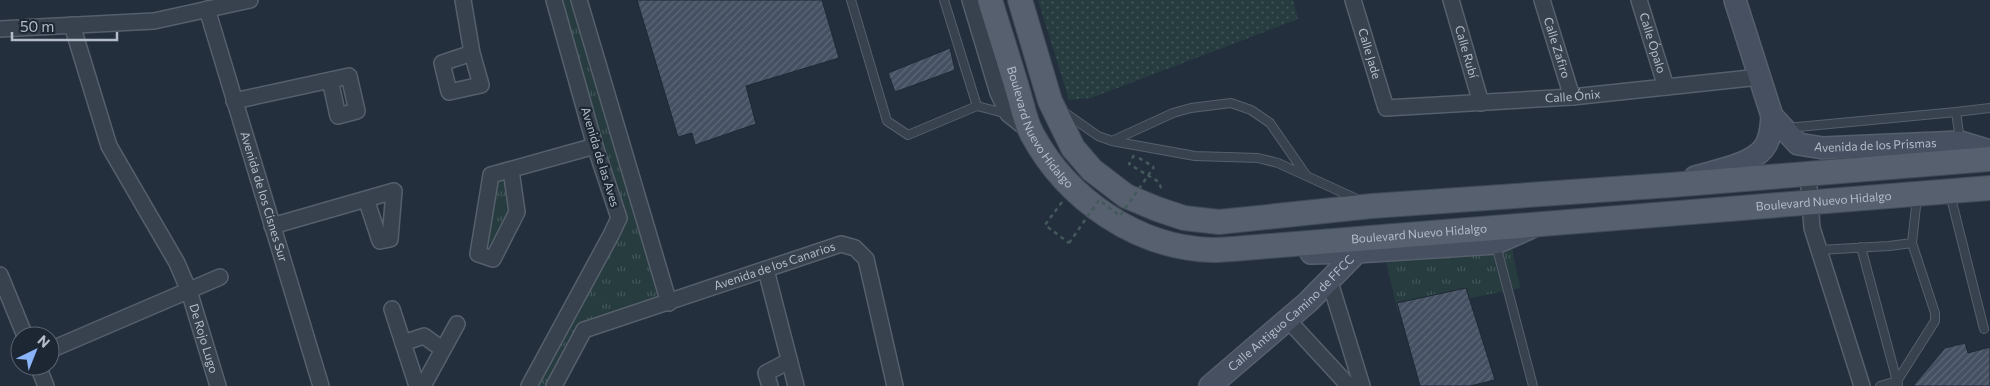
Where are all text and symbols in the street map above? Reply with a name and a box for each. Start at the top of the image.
scale bar [12,10,118,42]
street label: Calle Ópalo [1637,11,1669,75]
street label: Calle Zafiro [1542,15,1574,80]
text: 50 m [20,17,54,35]
street label: Calle Rubí [1453,24,1482,80]
street label: Calle Jade [1356,26,1385,80]
street label: Boulevard Nuevo Hidalgo [1005,64,1077,191]
street label: Calle Ónix [1545,86,1602,105]
street label: Avenida de las Aves [579,105,623,208]
street label: Avenida de los Cisnes Sur [238,129,291,263]
street label: Avenida de los Prismas [1814,135,1937,154]
street label: Boulevard Nuevo Hidalgo [1755,188,1892,213]
street label: Boulevard Nuevo Hidalgo [1350,221,1487,245]
street label: Avenida de los Canarios [712,238,837,292]
street label: Calle Antiguo Camino de FFCC [1225,252,1356,373]
street label: De Rojo Lugo [187,302,222,375]
north arrow [10,326,60,376]
text: N [35,331,54,351]

